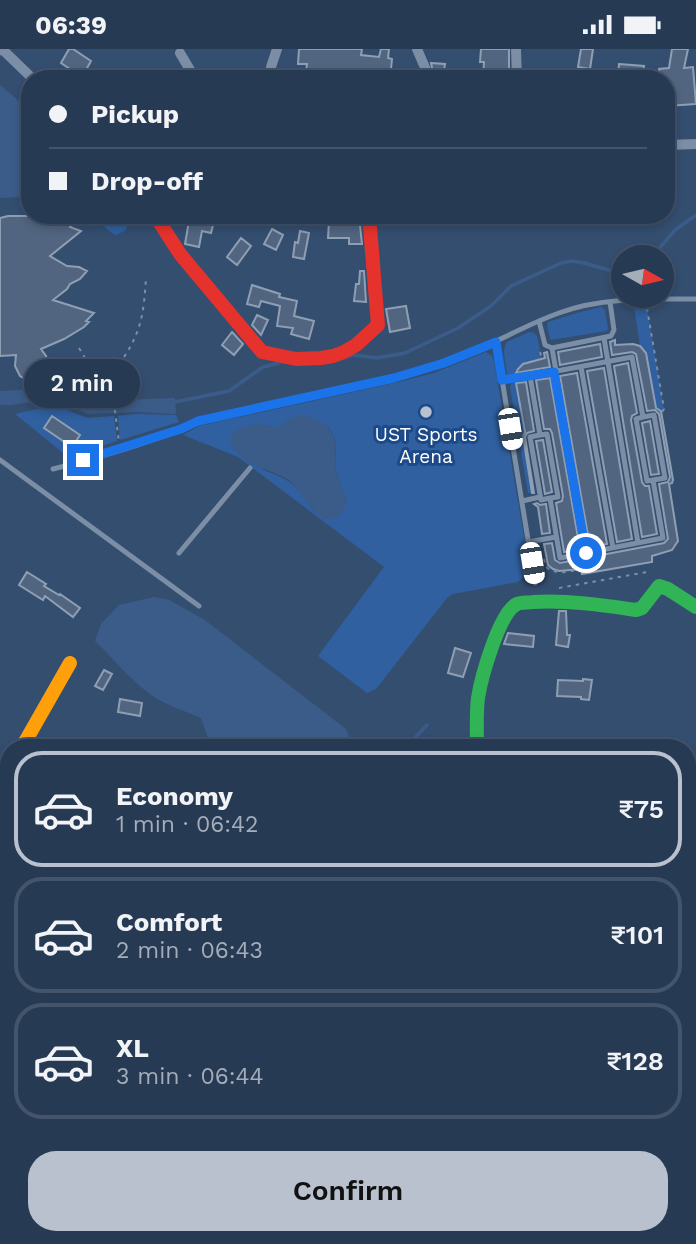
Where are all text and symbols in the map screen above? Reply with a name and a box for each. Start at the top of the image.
text: 06:39 [35,10,107,40]
text: Pickup [91,99,179,129]
text: Drop-off [91,166,203,196]
north arrow [611,245,674,308]
map controls [611,245,674,308]
callout: 2 min [25,359,141,407]
text: 2 min [50,370,114,397]
marker: UST Sports Arena [418,404,434,420]
car [497,407,524,451]
place label: UST Sports Arena [374,423,478,468]
route end [67,444,99,476]
route start [570,537,602,569]
car [519,541,546,585]
icon: car [32,778,95,841]
text: Economy [116,781,233,811]
text: ₹75 [618,794,664,824]
text: 1 min · 06:42 [116,811,259,838]
icon: car [32,904,95,967]
text: Comfort [116,907,222,937]
text: ₹101 [611,920,664,950]
text: 2 min · 06:43 [116,937,263,964]
icon: car [32,1030,95,1093]
text: XL [116,1033,149,1063]
text: ₹128 [606,1046,664,1076]
text: 3 min · 06:44 [116,1063,264,1090]
button: Confirm [28,1151,668,1231]

